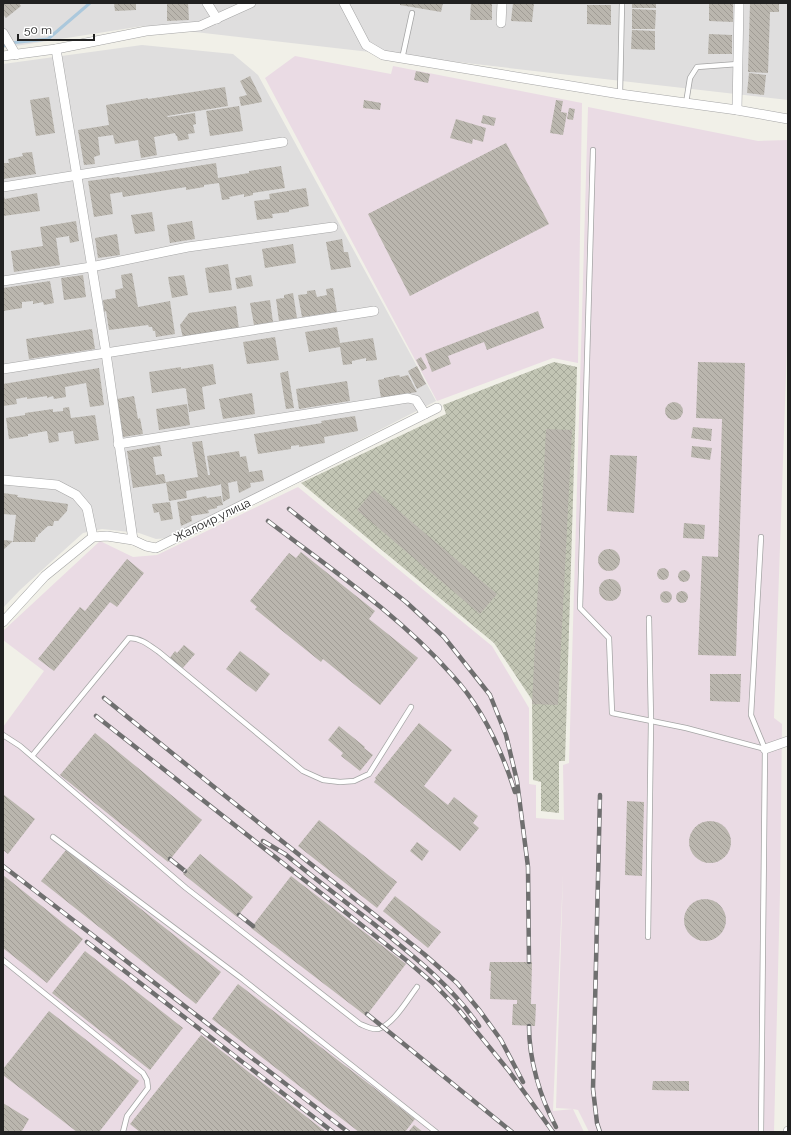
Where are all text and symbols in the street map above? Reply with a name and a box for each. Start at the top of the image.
scale bar [18,16,94,42]
text: 50 m [24,23,52,37]
street label: Жалоир улица [171,495,253,545]

